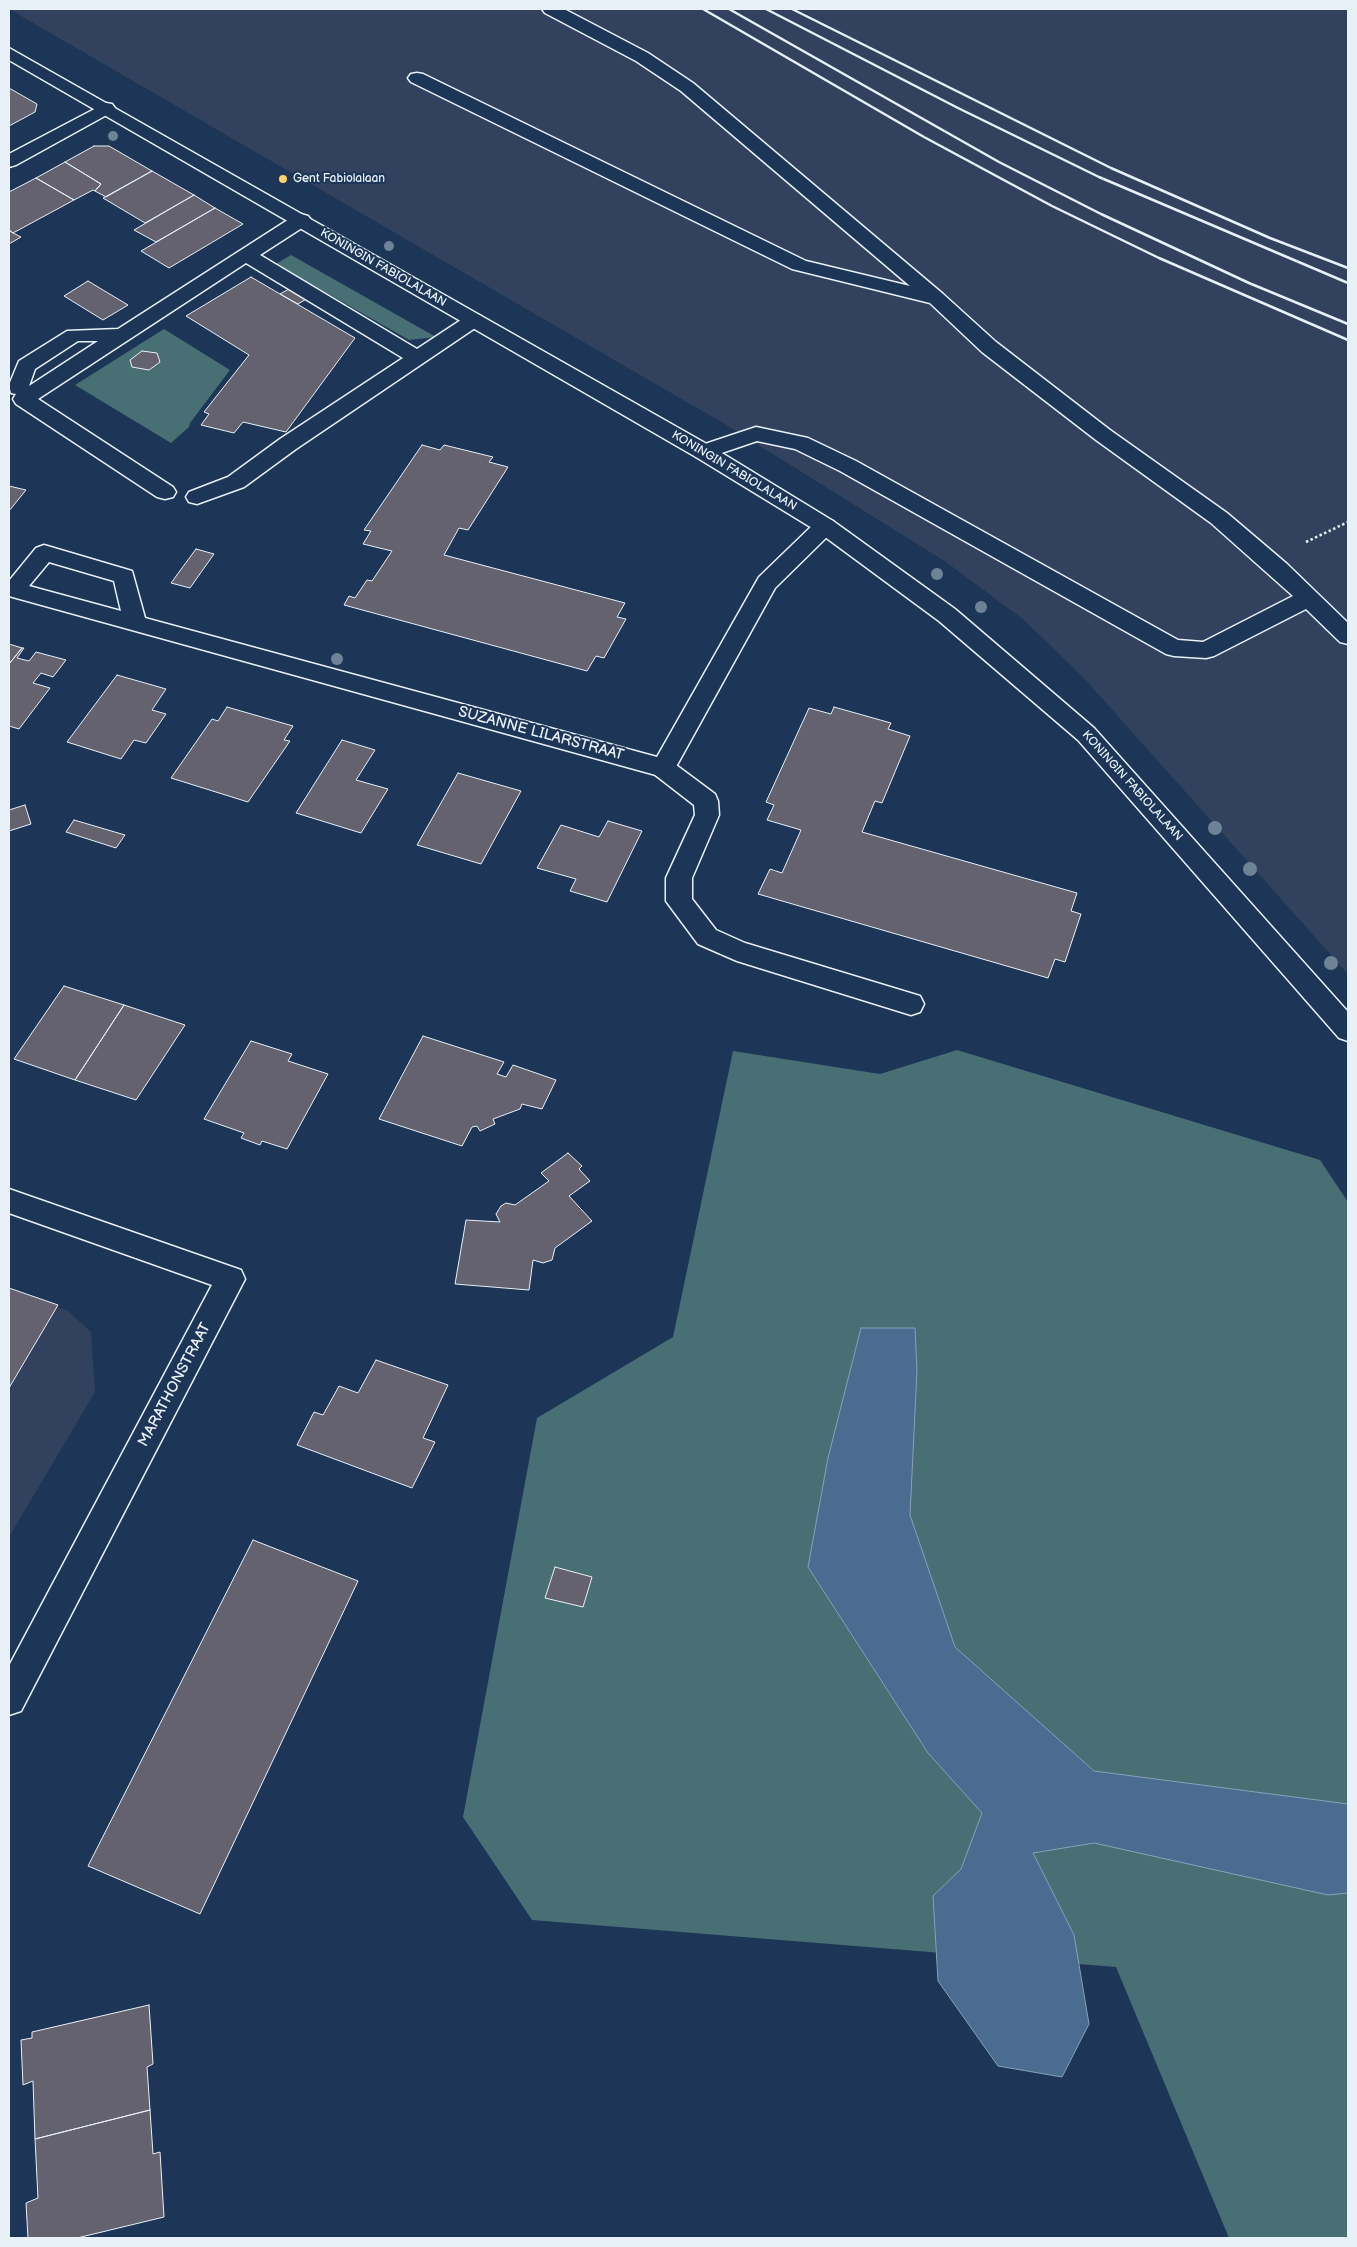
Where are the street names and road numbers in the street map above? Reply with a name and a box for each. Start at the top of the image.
street label: KONINGIN FABIOLALAAN [317,226,449,310]
street label: KONINGIN FABIOLALAAN [669,428,799,514]
street label: SUZANNE LILARSTRAAT [456,703,626,765]
street label: KONINGIN FABIOLALAAN [1079,728,1185,844]
street label: MARATHONSTRAAT [135,1320,215,1450]

